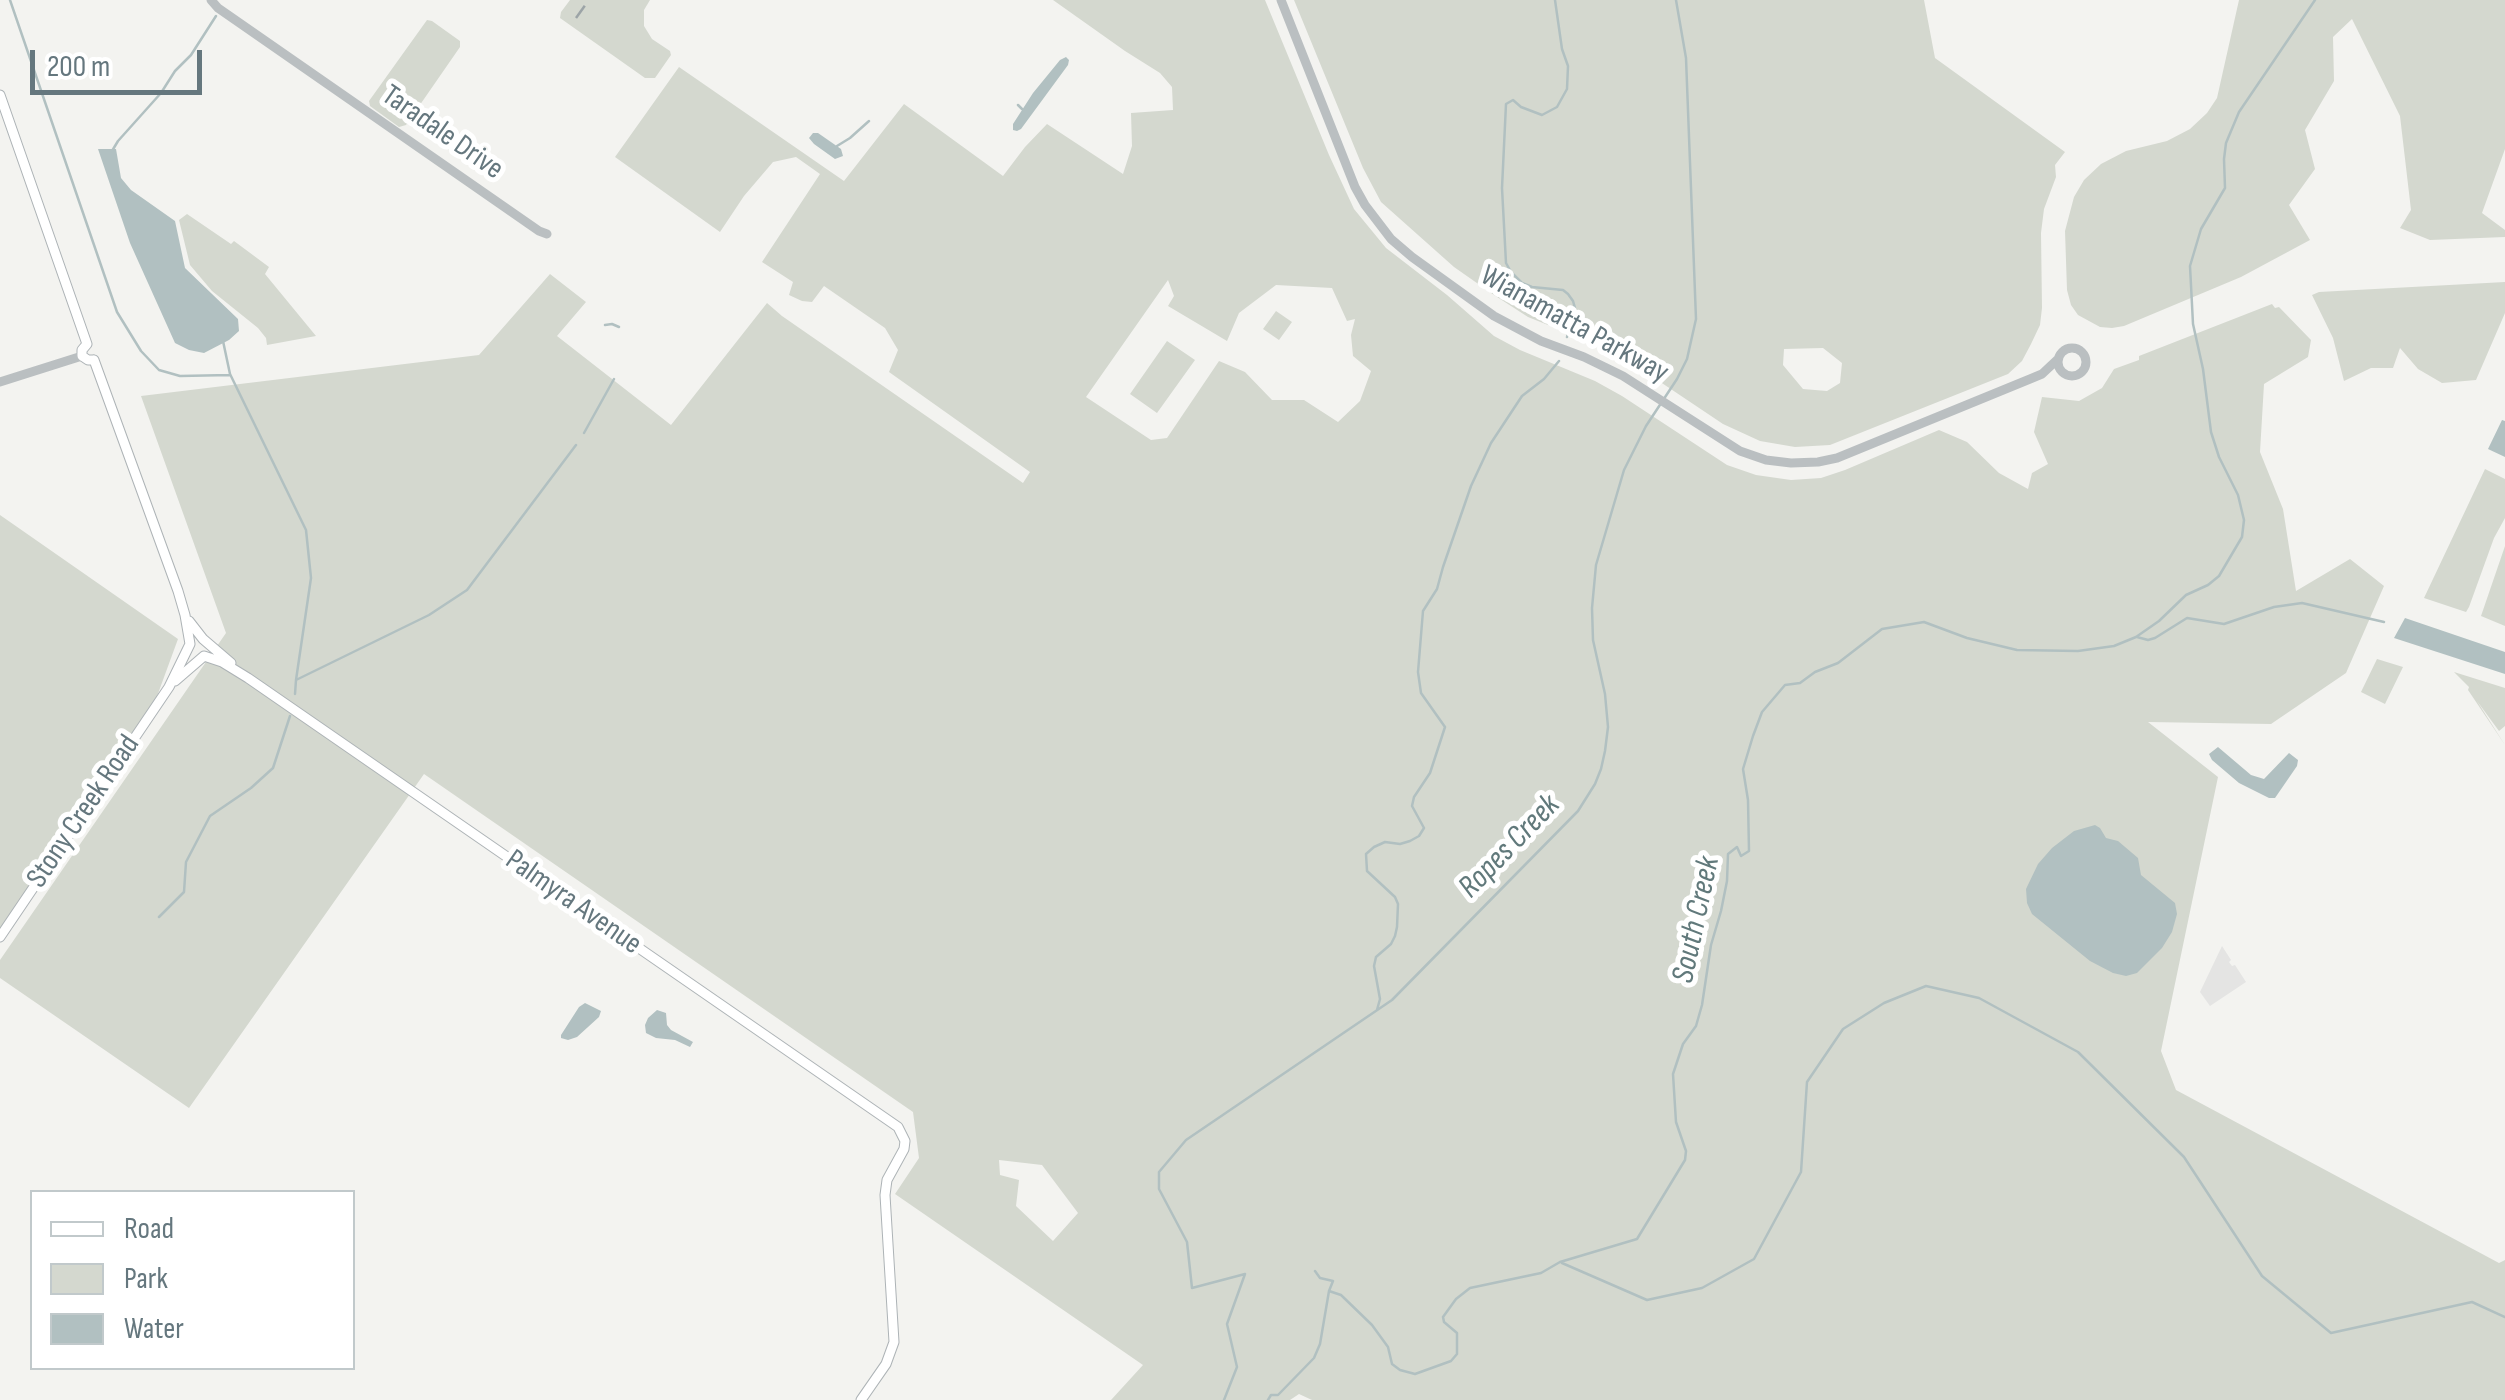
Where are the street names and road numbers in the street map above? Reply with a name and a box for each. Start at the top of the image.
street label: Taradale Drive [374,78,510,188]
street label: Wianamatta Parkway [1474,258,1674,392]
street label: Stony Creek Road [20,729,148,895]
street label: Palmyra Avenue [498,843,648,963]

